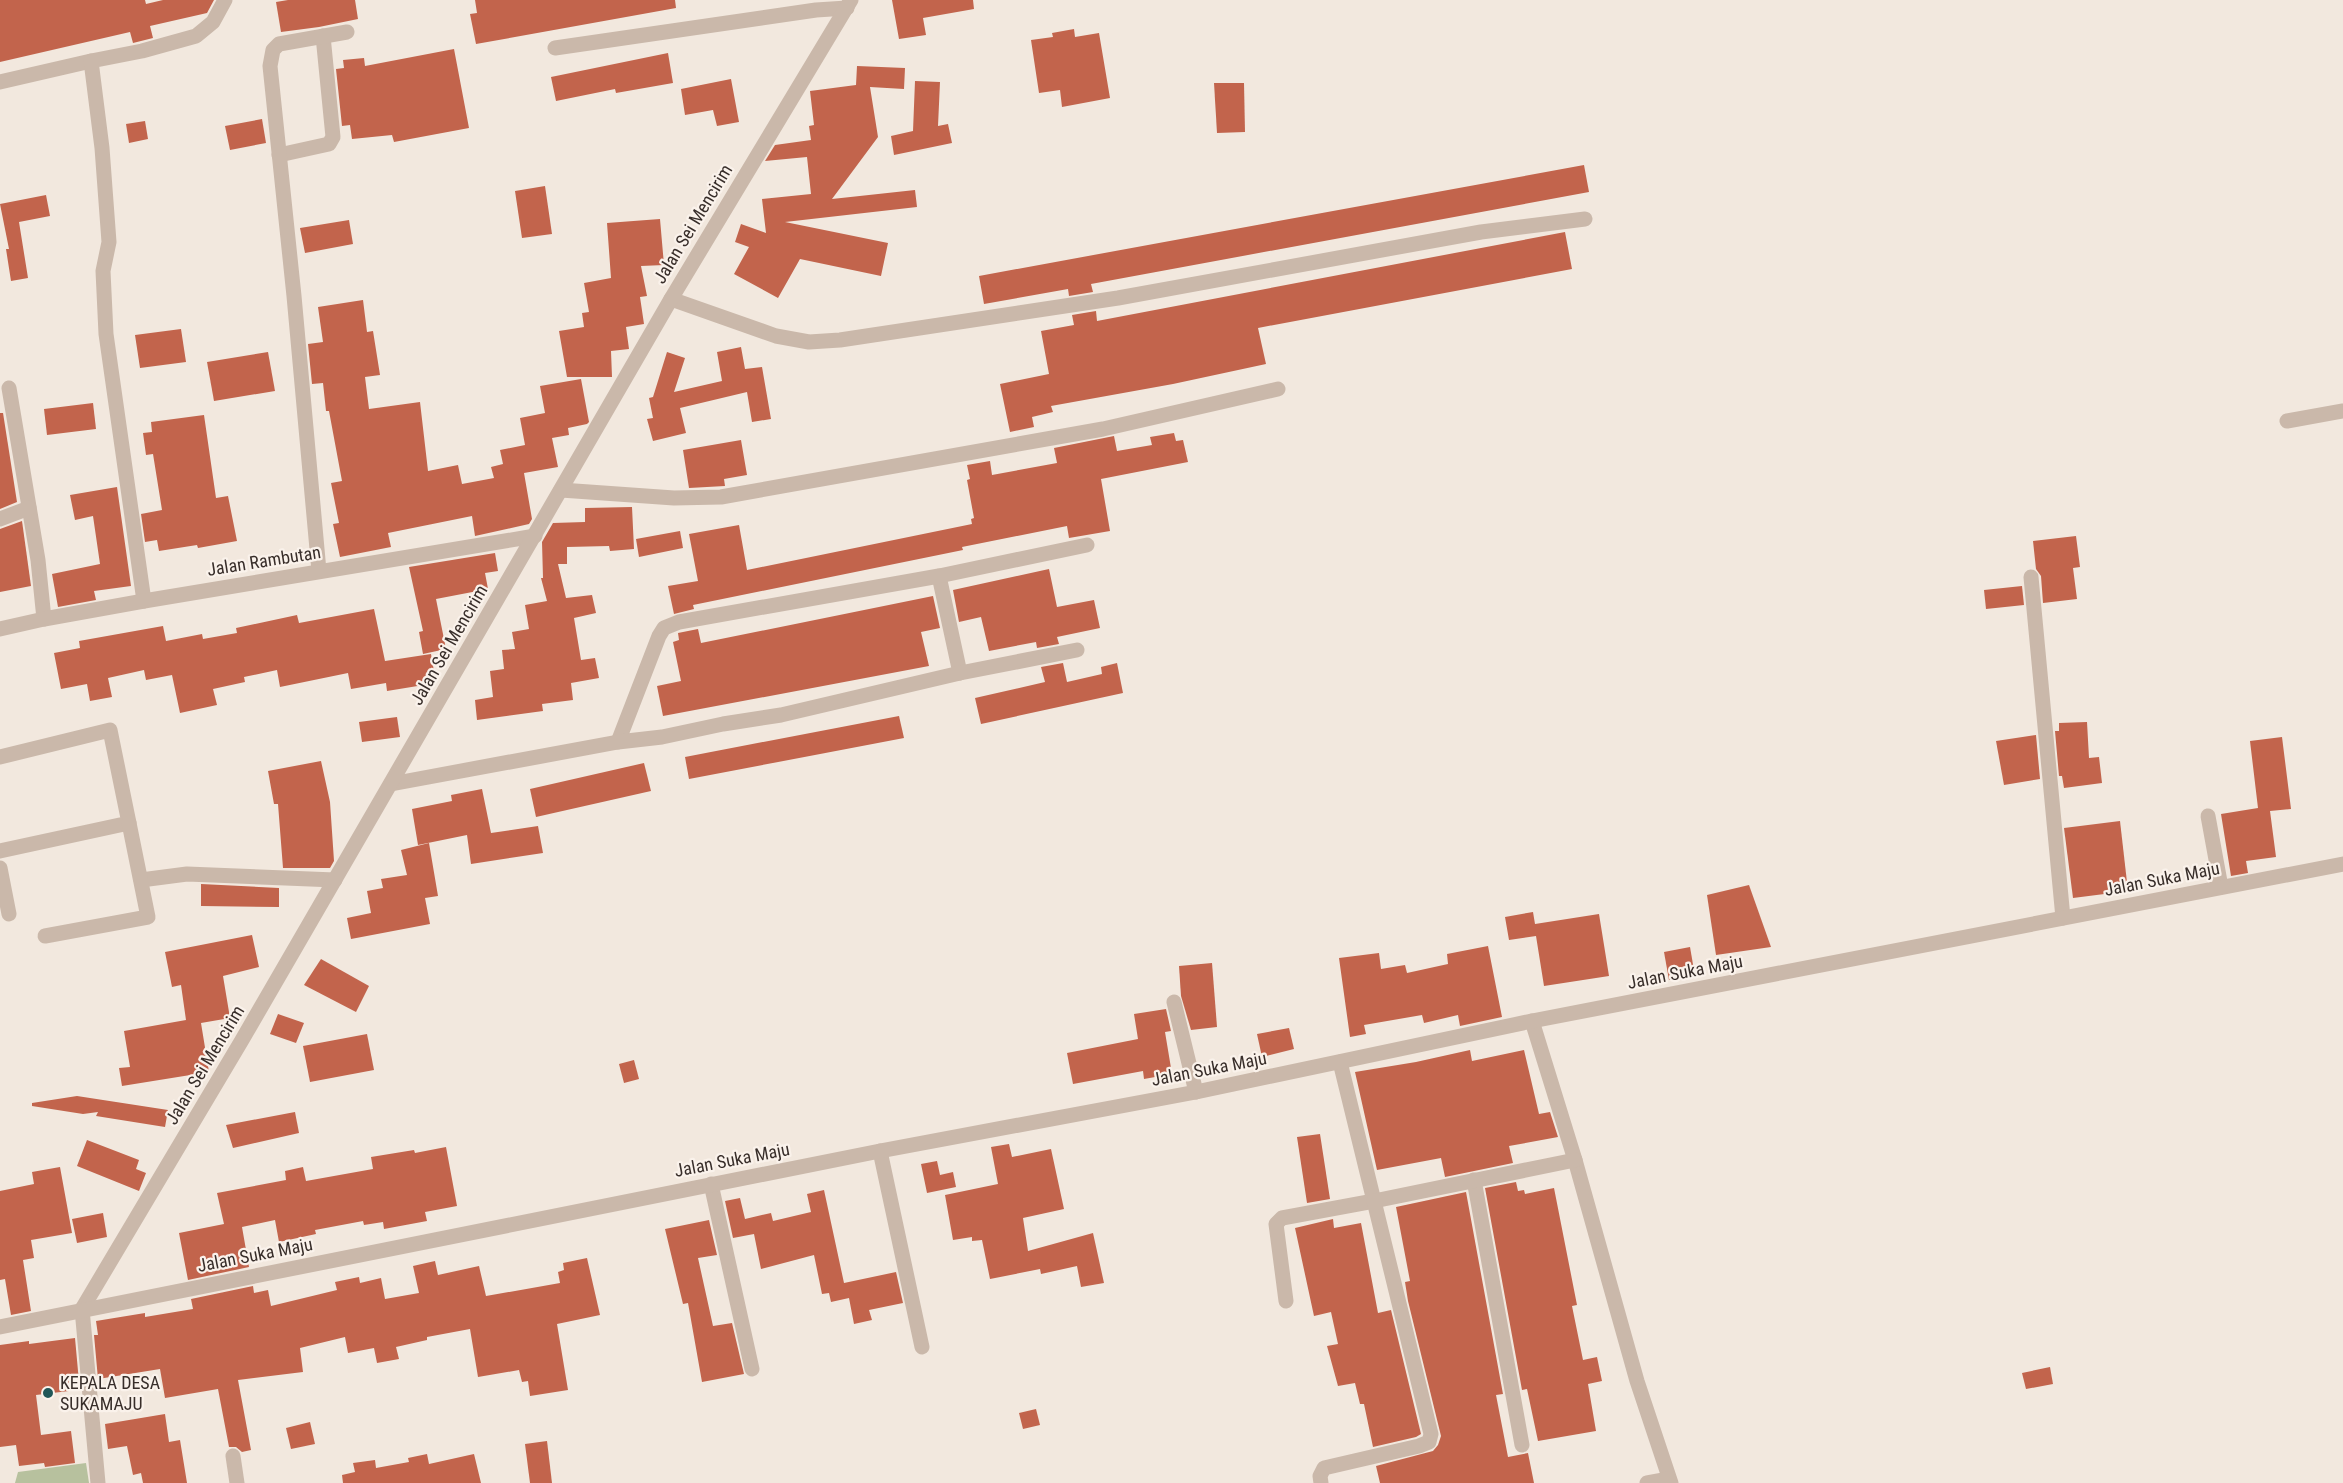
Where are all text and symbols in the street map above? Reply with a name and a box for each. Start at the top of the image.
street label: Jalan Sei Mencirim [649,160,736,287]
street label: Jalan Rambutan [206,541,322,580]
street label: Jalan Sei Mencirim [406,581,491,709]
street label: Jalan Suka Maju [2103,857,2221,900]
street label: Jalan Suka Maju [1626,950,1744,993]
street label: Jalan Sei Mencirim [161,1001,248,1128]
street label: Jalan Suka Maju [1150,1047,1268,1090]
street label: Jalan Suka Maju [673,1138,791,1181]
street label: Jalan Suka Maju [196,1233,314,1276]
place label: KEPALA DESA SUKAMAJU [60,1372,161,1414]
marker: KEPALA DESA SUKAMAJU [41,1386,55,1400]

